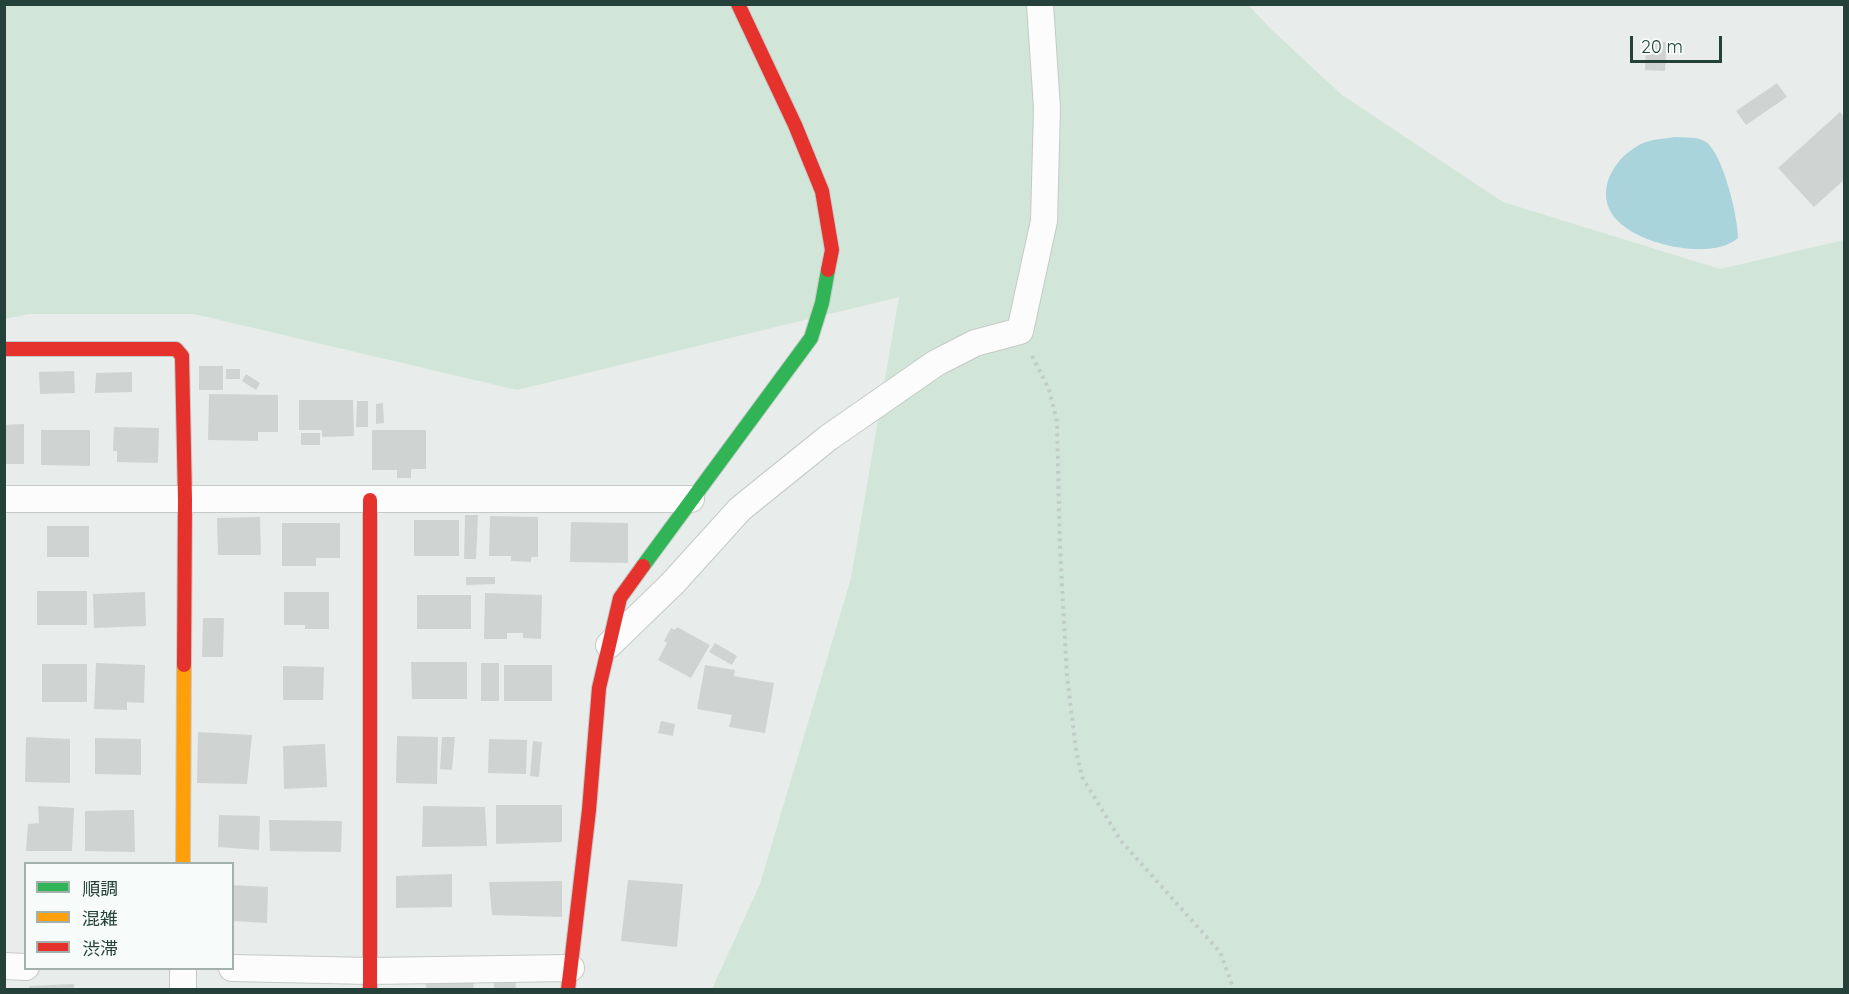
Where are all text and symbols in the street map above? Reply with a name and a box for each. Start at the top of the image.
scale bar [1633,24,1724,62]
text: 20 m [1641,35,1683,58]
legend [24,862,234,970]
text: 順調 [82,877,118,900]
text: 混雑 [82,907,118,930]
text: 渋滞 [82,937,118,960]

